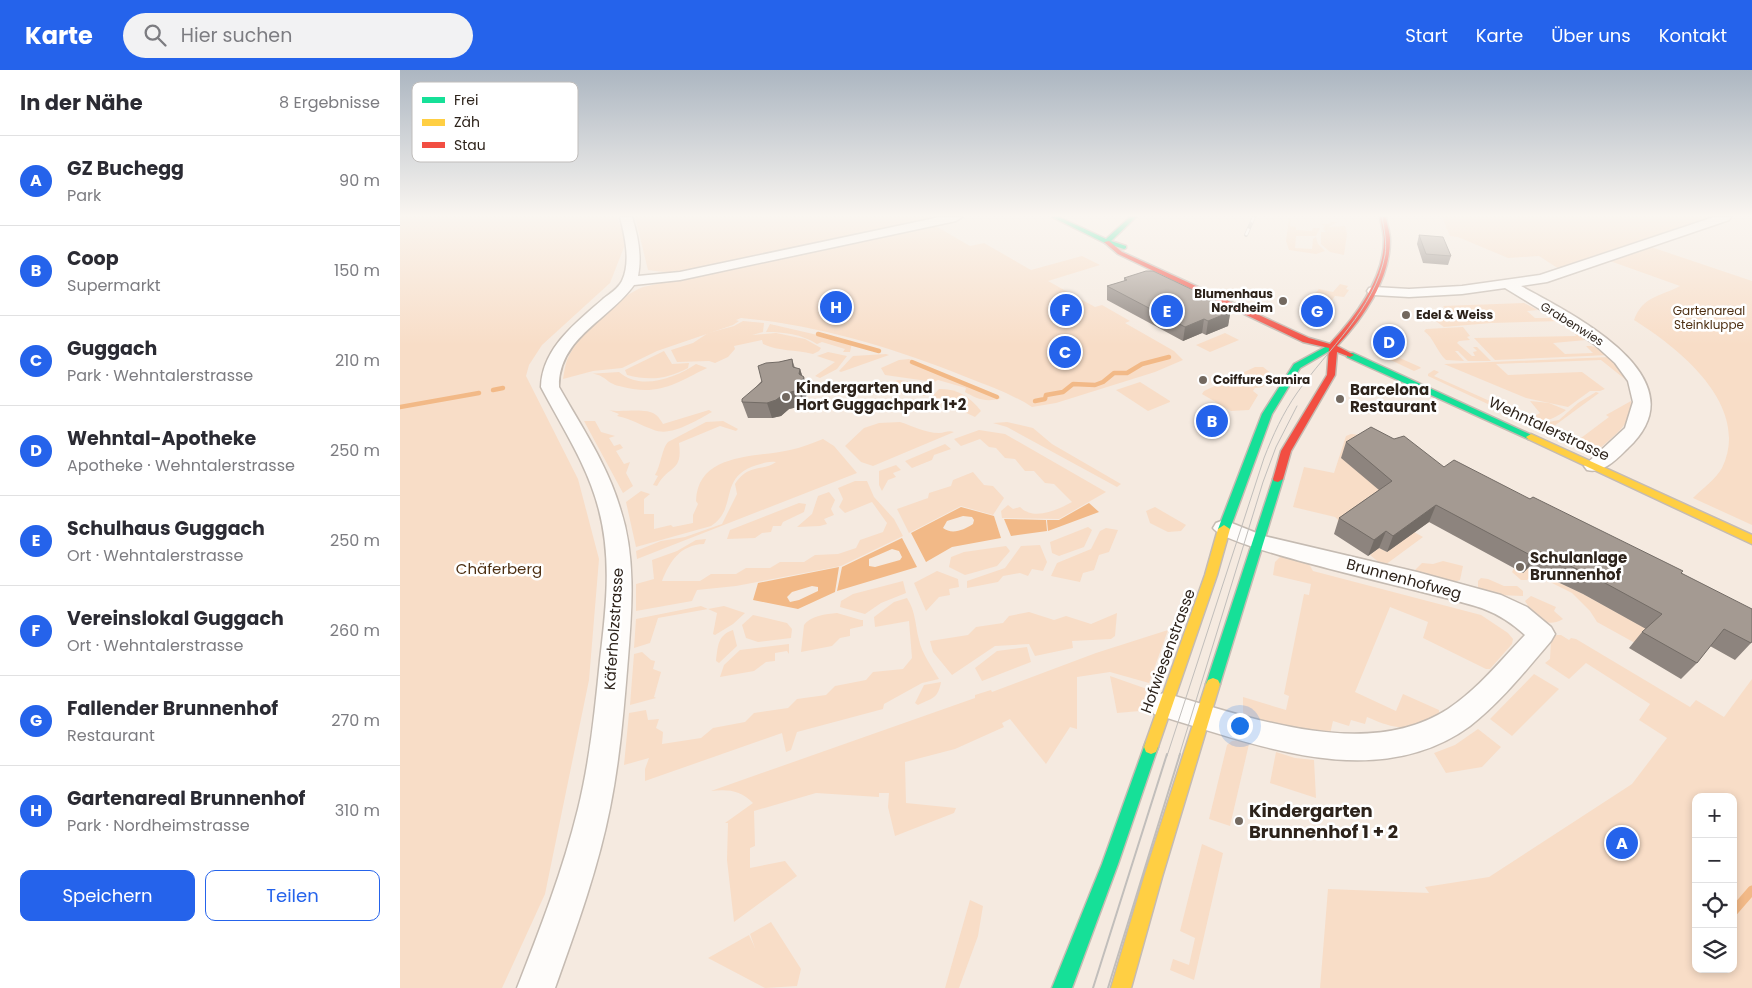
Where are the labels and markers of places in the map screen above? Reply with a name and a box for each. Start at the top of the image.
place label: Blumenhaus Nordheim [1194,285,1273,316]
pin: H [820,288,852,326]
pin: F [1050,291,1082,329]
pin: E [1151,292,1183,330]
pin: G [1301,292,1333,330]
marker: Blumenhaus Nordheim [1277,295,1289,307]
place label: Edel & Weiss [1416,306,1493,323]
marker: Edel & Weiss [1400,309,1412,321]
pin: D [1373,323,1405,361]
pin: C [1049,333,1081,371]
place label: Coiffure Samira [1213,371,1310,388]
marker: Coiffure Samira [1197,374,1209,386]
place label: Kindergarten und Hort Guggachpark 1+2 [796,377,967,415]
place label: Barcelona Restaurant [1350,379,1437,417]
marker: Kindergarten und Hort Guggachpark 1+2 [780,391,792,403]
marker: Barcelona Restaurant [1334,393,1346,405]
pin: B [1196,402,1228,440]
place label: Schulanlage Brunnenhof [1530,547,1627,585]
marker: Schulanlage Brunnenhof [1514,561,1526,573]
place label: Kindergarten Brunnenhof 1 + 2 [1249,798,1398,844]
marker: Kindergarten Brunnenhof 1 + 2 [1233,815,1245,827]
pin: A [1606,824,1638,862]

